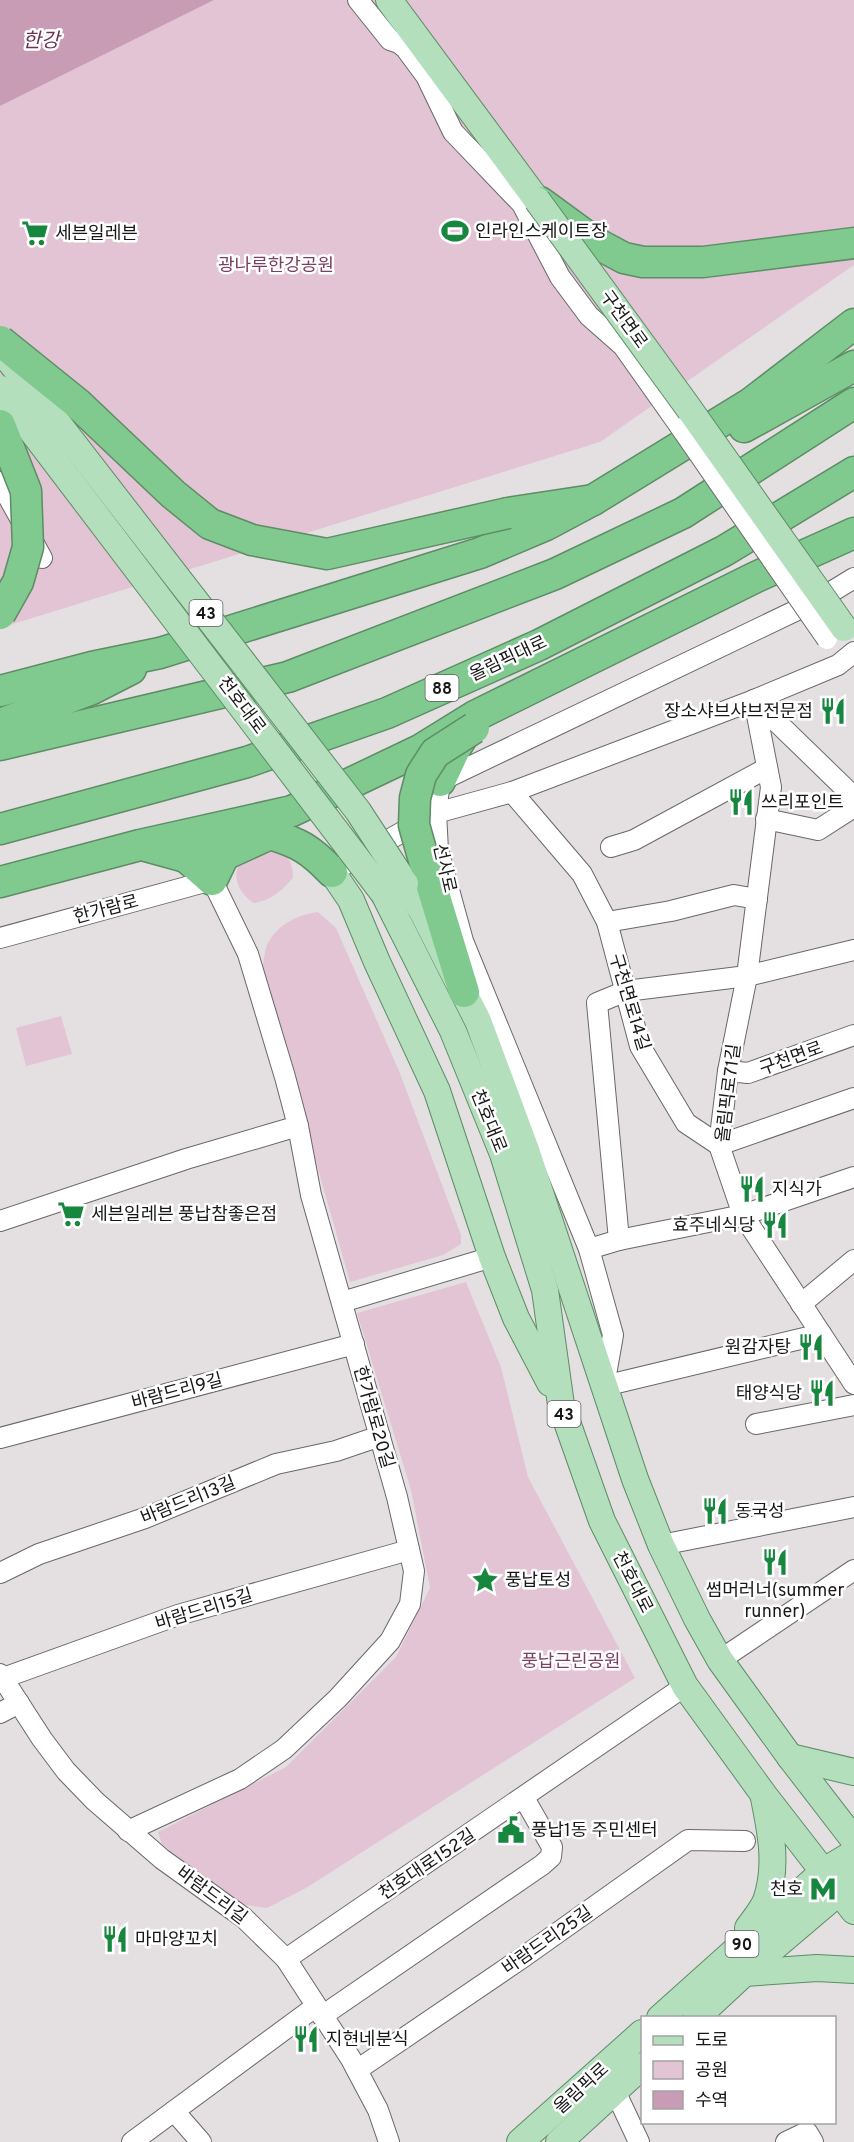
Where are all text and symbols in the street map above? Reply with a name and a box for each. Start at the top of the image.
water label: 한강 [23,29,62,55]
sports icon: 인라인스케이트장 [440,216,470,246]
supermarket icon: 세븐일레븐 [20,218,50,248]
place label: 인라인스케이트장 [475,221,607,244]
place label: 세븐일레븐 [55,223,138,246]
park label: 광나루한강공원 [218,255,334,278]
street label: 구천면로 [594,286,652,353]
road number: 43 [190,600,222,626]
street label: 올림픽대로 [466,631,551,687]
street label: 천호대로 [212,673,270,739]
road number: 88 [426,675,458,701]
restaurant icon: 장소샤브샤브전문점 [818,696,848,726]
place label: 장소샤브샤브전문점 [664,701,813,724]
restaurant icon: 쓰리포인트 [726,787,756,817]
place label: 쓰리포인트 [761,792,844,815]
street label: 선사로 [427,842,460,895]
street label: 한가람로 [71,891,141,930]
street label: 구천면로14길 [603,951,654,1054]
street label: 구천면로 [756,1037,827,1082]
street label: 올림픽로71길 [712,1043,747,1144]
street label: 천호대로 [465,1087,511,1157]
restaurant icon: 지식가 [737,1174,767,1204]
place label: 지식가 [772,1179,822,1202]
supermarket icon: 세븐일레븐 풍납참좋은점 [56,1199,86,1229]
place label: 세븐일레븐 풍납참좋은점 [91,1204,277,1227]
restaurant icon: 효주네식당 [760,1210,790,1240]
place label: 효주네식당 [672,1215,755,1238]
restaurant icon: 원감자탕 [796,1332,826,1362]
place label: 원감자탕 [725,1337,791,1360]
street label: 한가람로20길 [347,1364,398,1471]
street label: 바람드리9길 [129,1369,226,1416]
restaurant icon: 태양식당 [807,1378,837,1408]
place label: 태양식당 [736,1383,802,1406]
road number: 43 [548,1401,580,1427]
street label: 바람드리13길 [138,1472,239,1531]
restaurant icon: 동국성 [700,1496,730,1526]
place label: 동국성 [735,1501,785,1524]
restaurant icon: 썸머러너(summer runner) [760,1547,790,1577]
street label: 천호대로 [606,1548,657,1617]
place icon: 풍납토성 [470,1565,500,1595]
place label: 풍납토성 [505,1570,571,1593]
place label: 썸머러너(summer runner) [706,1580,844,1624]
street label: 바람드리15길 [153,1585,256,1636]
park label: 풍납근린공원 [521,1651,621,1674]
public building icon: 풍납1동 주민센터 [496,1815,526,1845]
place label: 풍납1동 주민센터 [531,1820,658,1843]
street label: 천호대로152길 [375,1824,481,1906]
street label: 바람드리길 [171,1862,251,1930]
metro station icon: 천호 [808,1874,838,1904]
place label: 천호 [770,1879,803,1902]
street label: 바람드리25길 [498,1902,597,1981]
restaurant icon: 마마양꼬치 [100,1924,130,1954]
place label: 마마양꼬치 [135,1929,218,1952]
road number: 90 [726,1931,758,1957]
legend [641,2016,836,2124]
restaurant icon: 지현네분식 [291,2024,321,2054]
place label: 지현네분식 [326,2029,409,2052]
text: 도로 [695,2030,728,2053]
street label: 올림픽로 [550,2058,614,2120]
text: 공원 [695,2060,728,2083]
text: 수역 [695,2090,728,2113]

